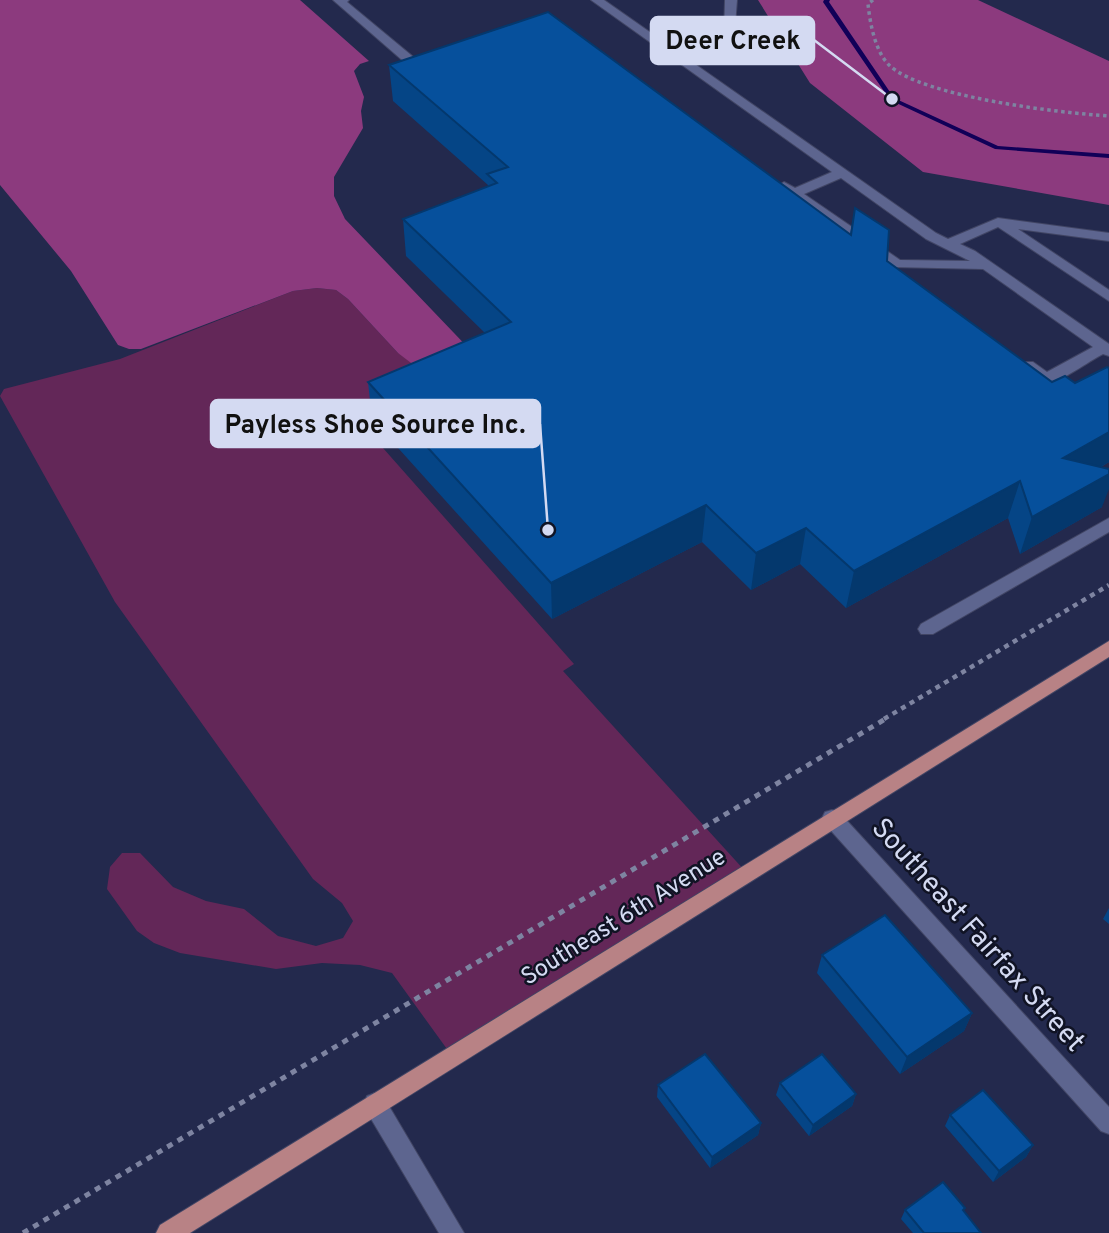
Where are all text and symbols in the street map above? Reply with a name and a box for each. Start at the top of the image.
callout: Deer Creek [651,17,814,64]
text: Deer Creek [665,26,801,59]
callout: Payless Shoe Source Inc. [211,400,540,447]
text: Payless Shoe Source Inc. [224,410,526,443]
street label: Southeast Fairfax Street [862,812,1092,1060]
street label: Southeast 6th Avenue [516,843,732,993]

